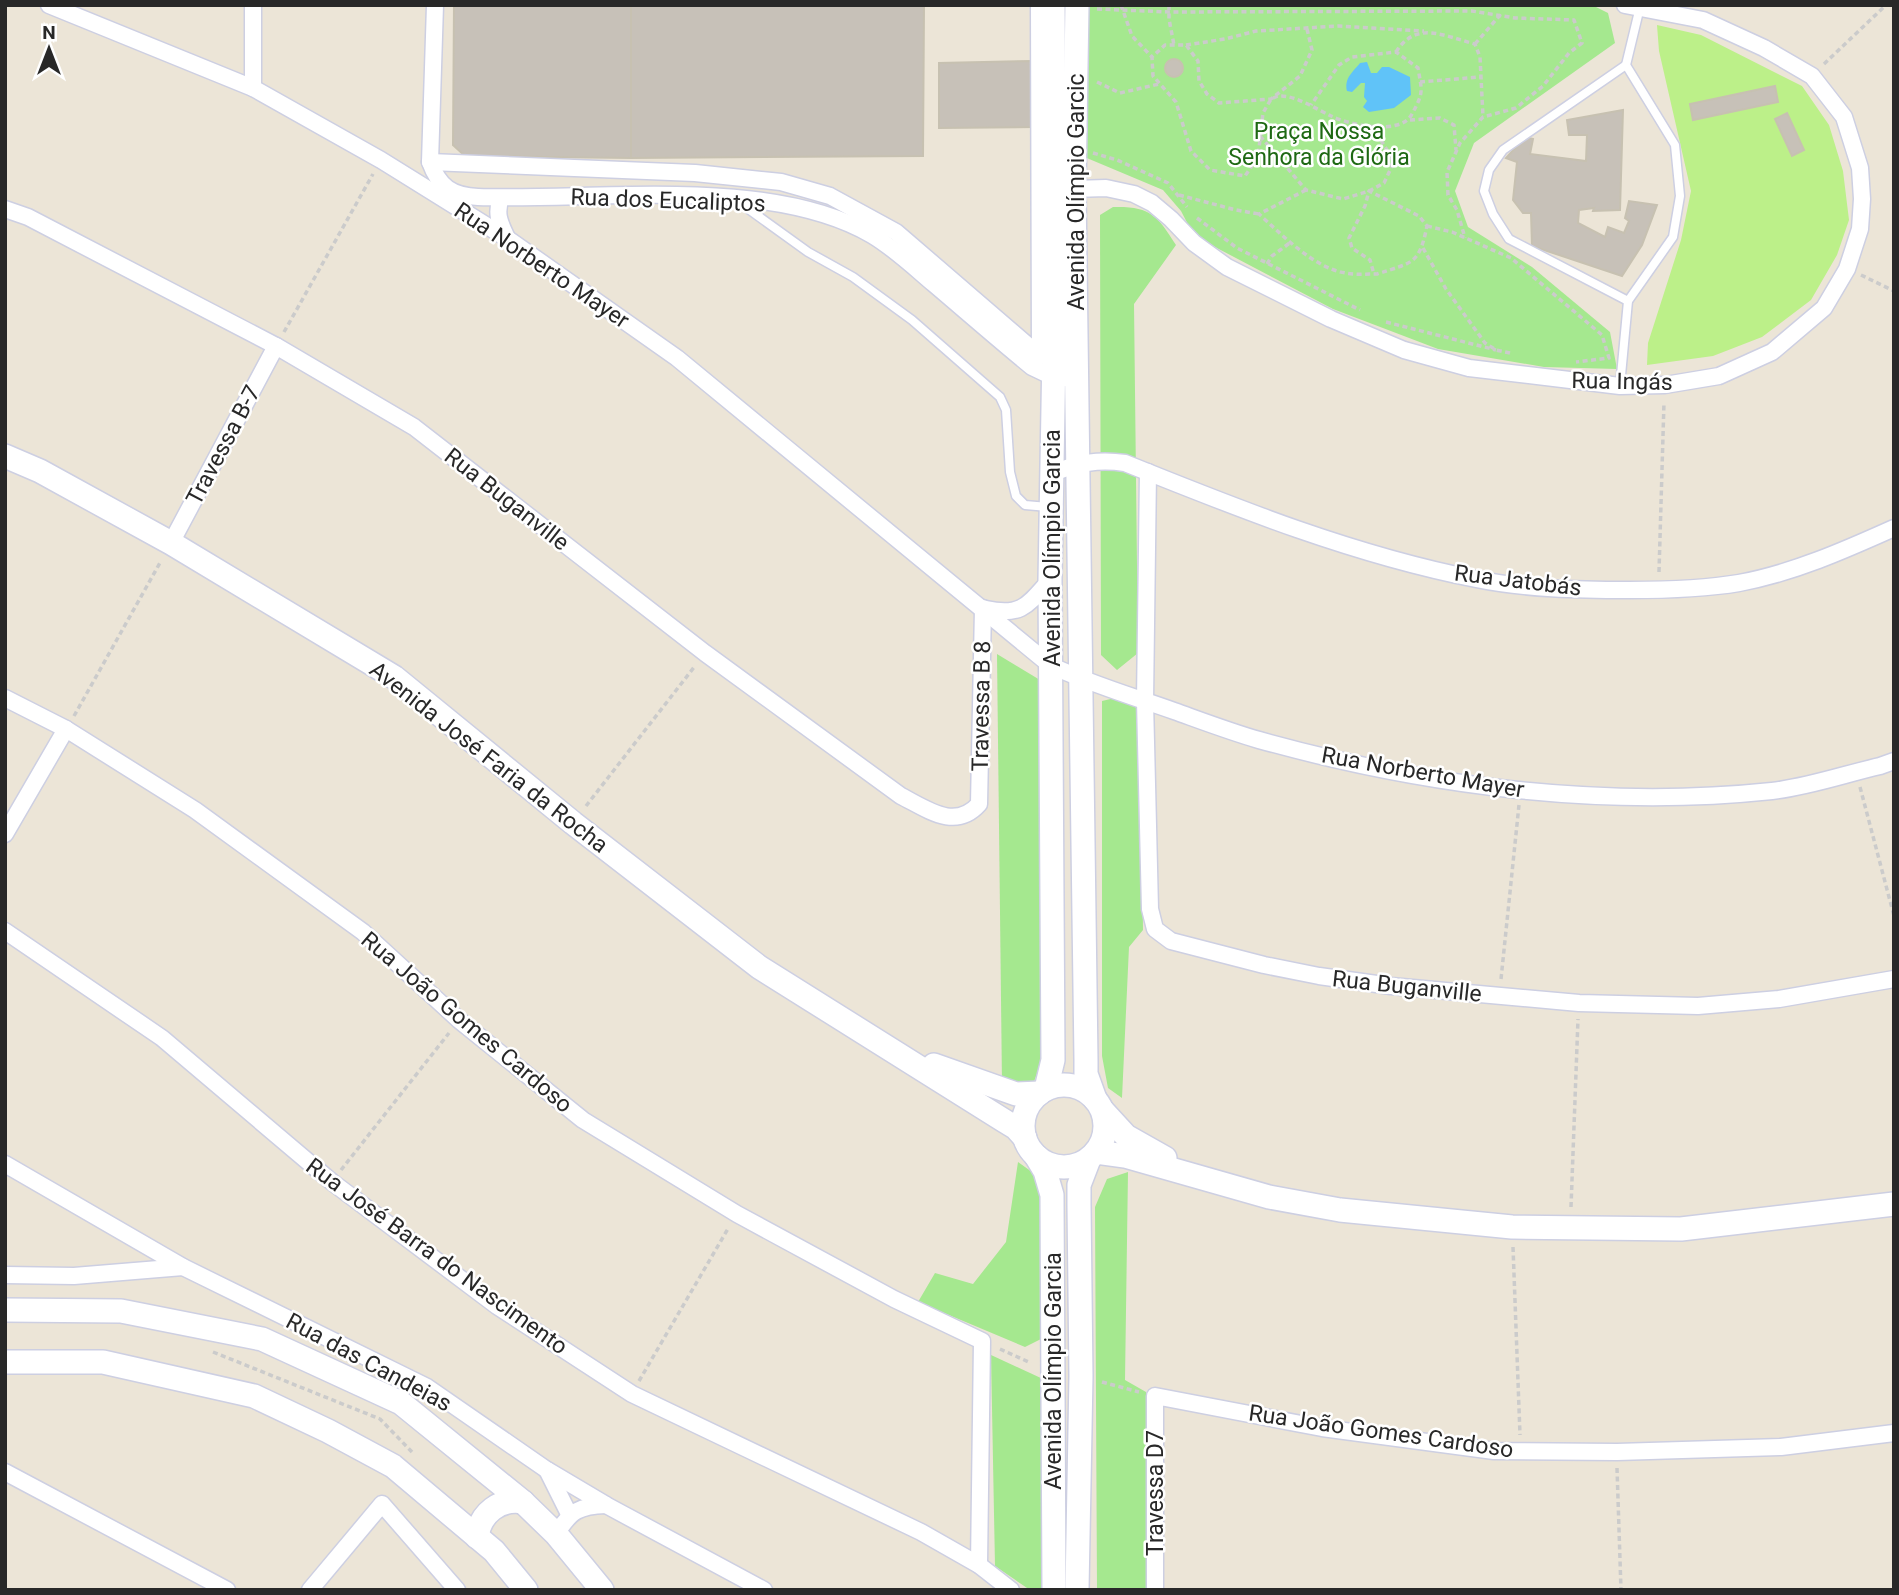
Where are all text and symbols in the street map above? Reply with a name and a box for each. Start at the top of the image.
north arrow [14,14,84,84]
text: N [42,21,56,44]
street label: Avenida Olímpio Garcic [1063,73,1090,311]
park label: Praça Nossa Senhora da Glória [1228,118,1410,171]
street label: Rua dos Eucaliptos [570,184,766,217]
street label: Rua Norberto Mayer [449,197,634,334]
street label: Rua Ingás [1571,367,1673,396]
street label: Travessa B-7 [181,381,266,510]
street label: Avenida Olímpio Garcia [1039,429,1066,667]
street label: Rua Buganville [439,442,574,556]
street label: Rua Jatobás [1453,559,1583,602]
street label: Travessa B 8 [967,640,996,772]
street label: Avenida José Faria da Rocha [364,656,613,859]
street label: Rua Norberto Mayer [1320,741,1526,804]
street label: Rua João Gomes Cardoso [356,926,578,1119]
street label: Rua Buganville [1331,965,1483,1008]
street label: Rua José Barra do Nascimento [301,1152,573,1360]
street label: Avenida Olímpio Garcia [1040,1252,1067,1490]
street label: Rua das Candeias [281,1307,456,1417]
street label: Rua João Gomes Cardoso [1247,1400,1515,1463]
street label: Travessa D7 [1142,1430,1169,1556]

